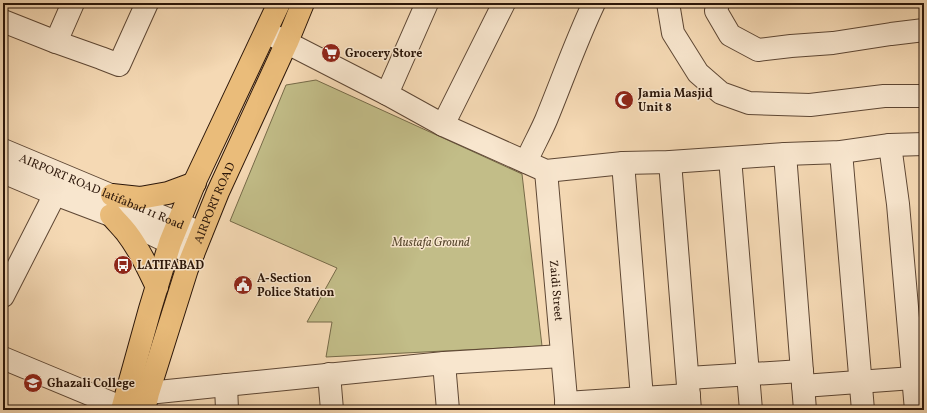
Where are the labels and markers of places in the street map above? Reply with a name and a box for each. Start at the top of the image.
supermarket icon: Grocery Store [320,42,342,64]
place label: Grocery Store [345,46,422,62]
place label: Jamia Masjid Unit 8 [637,86,713,116]
mosque icon: Jamia Masjid Unit 8 [613,89,635,111]
bus stop icon: LATIFABAD [112,254,134,276]
place label: LATIFABAD [137,258,204,274]
place label: A-Section Police Station [257,271,334,301]
public building icon: A-Section Police Station [232,274,254,296]
school or university icon: Ghazali College [22,372,44,394]
place label: Ghazali College [47,376,135,392]

